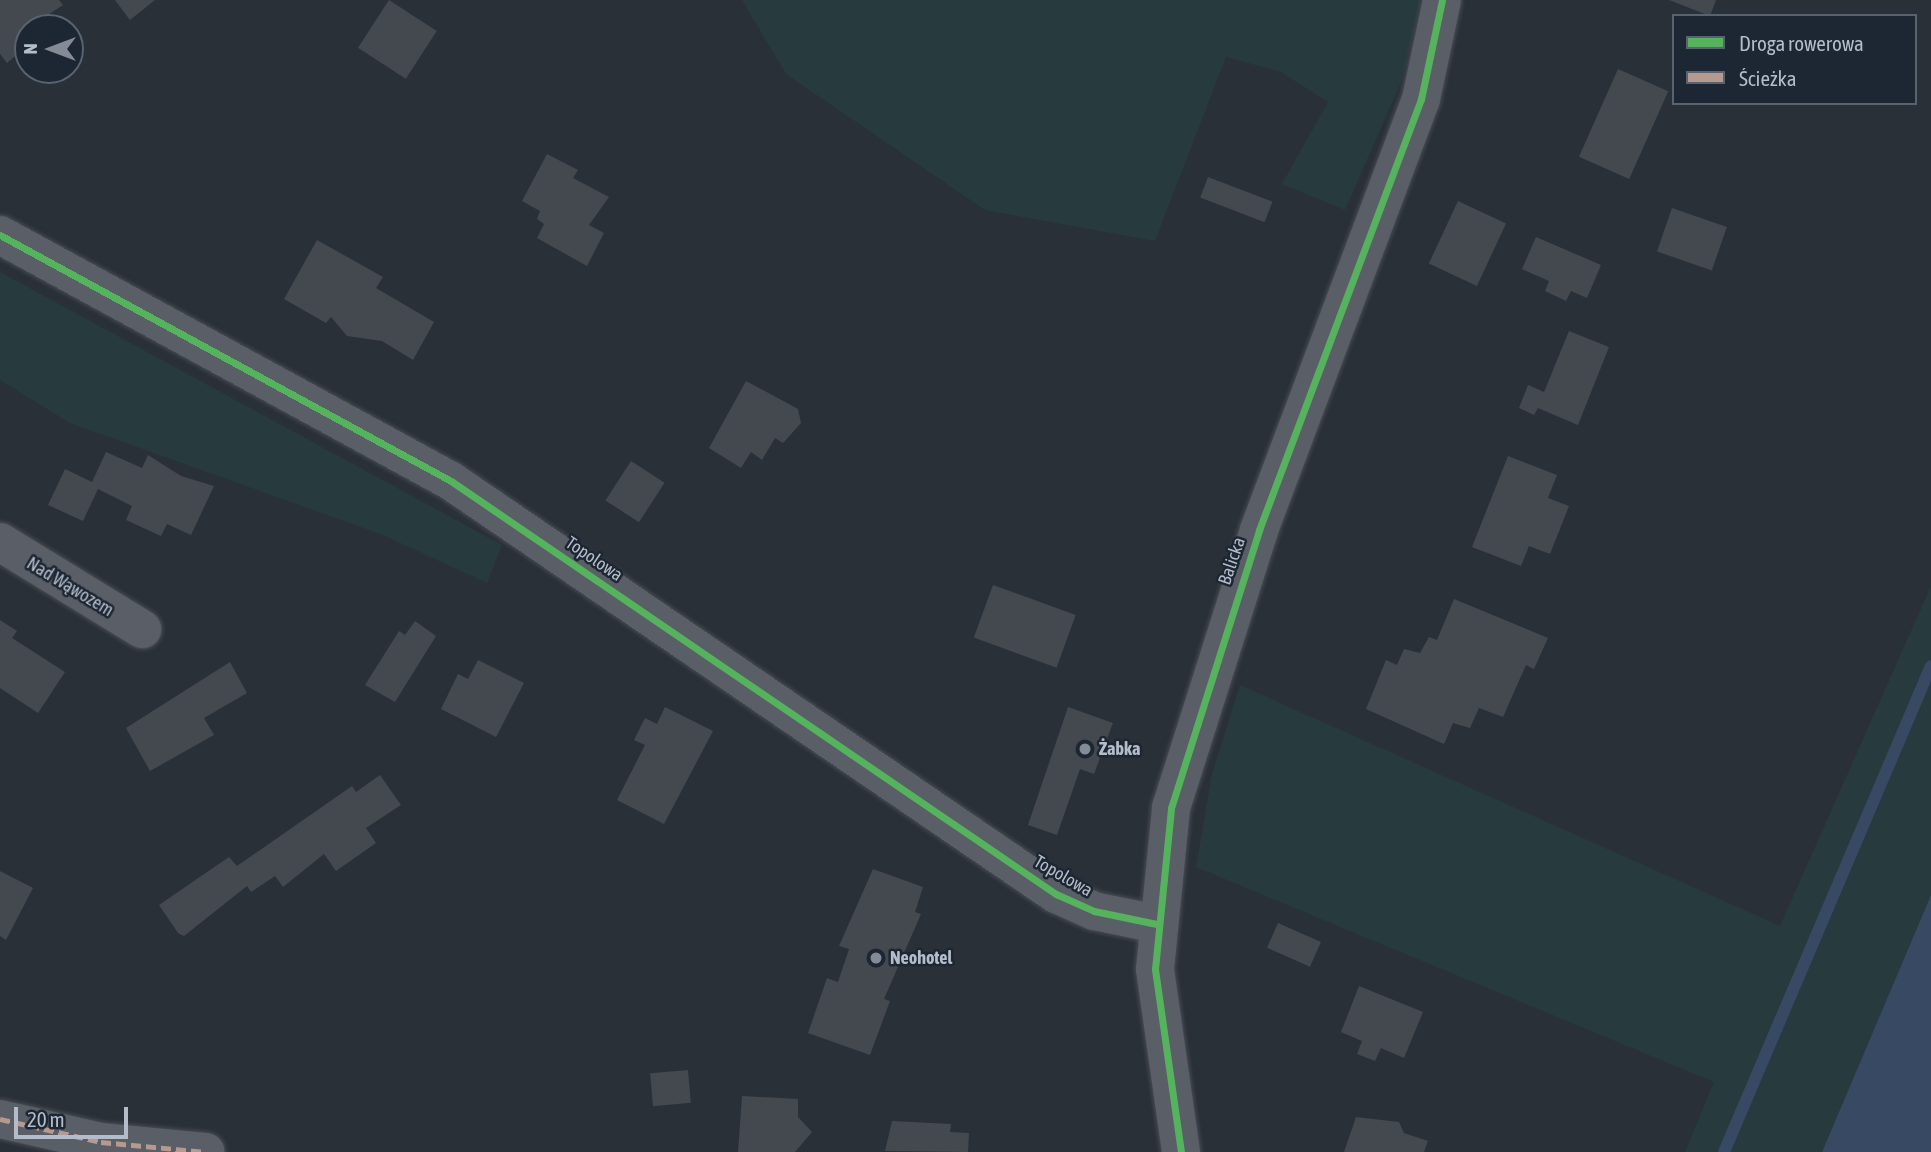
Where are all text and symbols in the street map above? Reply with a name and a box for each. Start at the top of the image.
north arrow [14,14,84,84]
legend [1672,14,1917,105]
text: Droga rowerowa [1739,31,1864,55]
text: N [19,43,41,55]
text: Ścieżka [1739,66,1797,90]
street label: Topolowa [561,532,627,586]
street label: Balicka [1214,534,1250,588]
street label: Nad Wąwozem [23,553,117,621]
place label: Żabka [1099,738,1140,760]
marker: Żabka [1077,741,1093,757]
street label: Topolowa [1030,851,1096,901]
place label: Neohotel [890,947,952,969]
marker: Neohotel [868,950,884,966]
scale bar [18,1092,131,1136]
text: 20 m [27,1107,65,1131]

